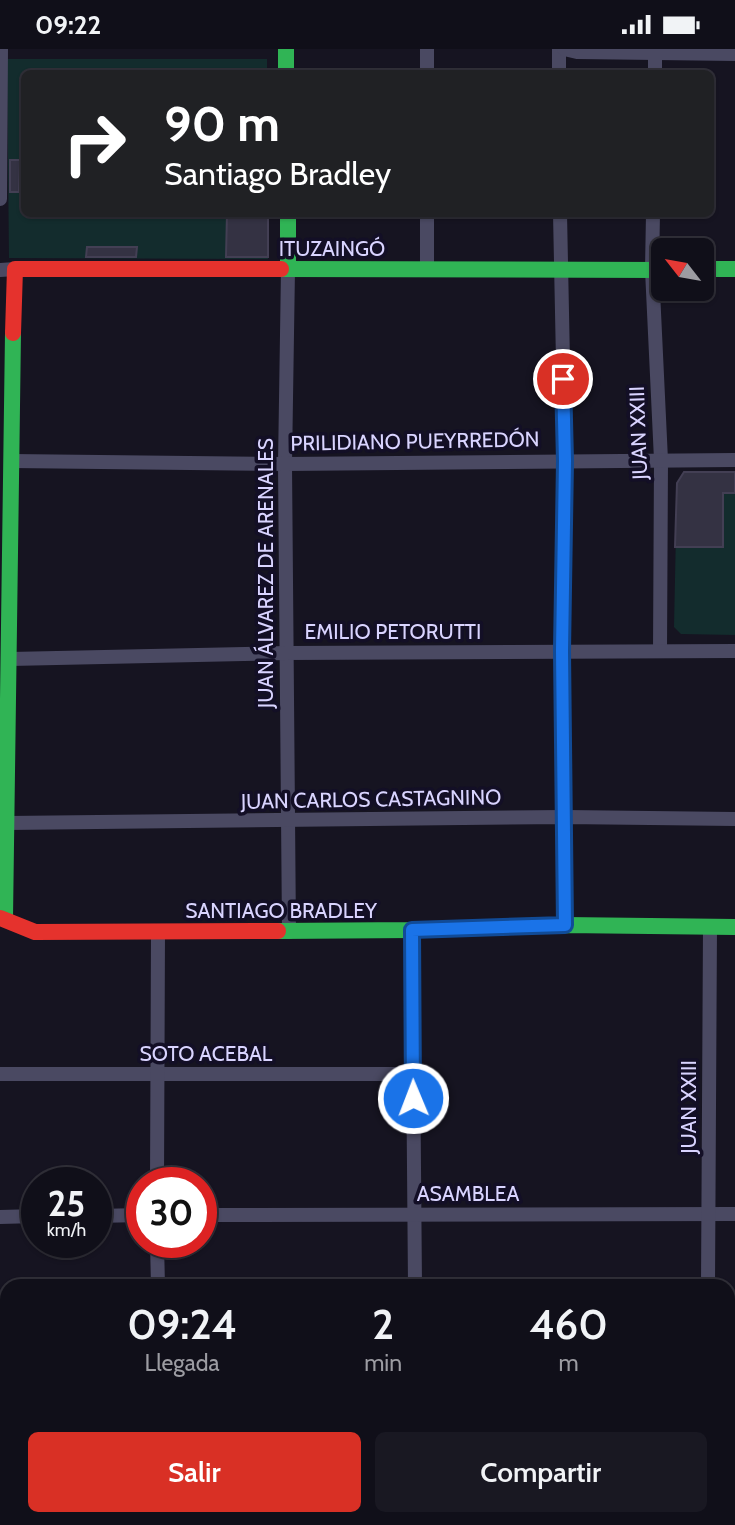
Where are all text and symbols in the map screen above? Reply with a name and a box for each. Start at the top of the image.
text: 09:22 [35,9,101,41]
text: 90 m [164,94,280,153]
icon: right [49,98,140,189]
text: Santiago Bradley [164,154,391,193]
street label: ITUZAINGÓ [279,236,385,261]
north arrow [651,238,714,301]
map controls [651,238,714,301]
pin [533,349,593,409]
icon: arrive [544,360,582,398]
street label: JUAN XXIII [624,386,652,481]
street label: PRILIDIANO PUEYRREDÓN [290,426,540,456]
street label: JUAN ÁLVAREZ DE ARENALES [253,438,278,709]
street label: EMILIO PETORUTTI [305,619,481,644]
street label: JUAN CARLOS CASTAGNINO [240,784,501,814]
street label: SANTIAGO BRADLEY [185,898,378,923]
street label: SOTO ACEBAL [140,1041,273,1066]
street label: JUAN XXIII [676,1060,701,1155]
position arrow [376,1061,450,1135]
speed limit sign: 30 [126,1167,217,1258]
street label: ASAMBLEA [417,1181,519,1206]
text: 25 [48,1182,85,1225]
text: km/h [47,1219,86,1241]
text: 09:24 [127,1298,237,1350]
text: 2 [372,1298,394,1350]
text: 460 [529,1298,608,1350]
text: Llegada [145,1349,220,1377]
text: min [364,1349,402,1377]
text: m [558,1349,579,1377]
button: Salir [28,1432,361,1512]
button: Compartir [375,1432,707,1512]

